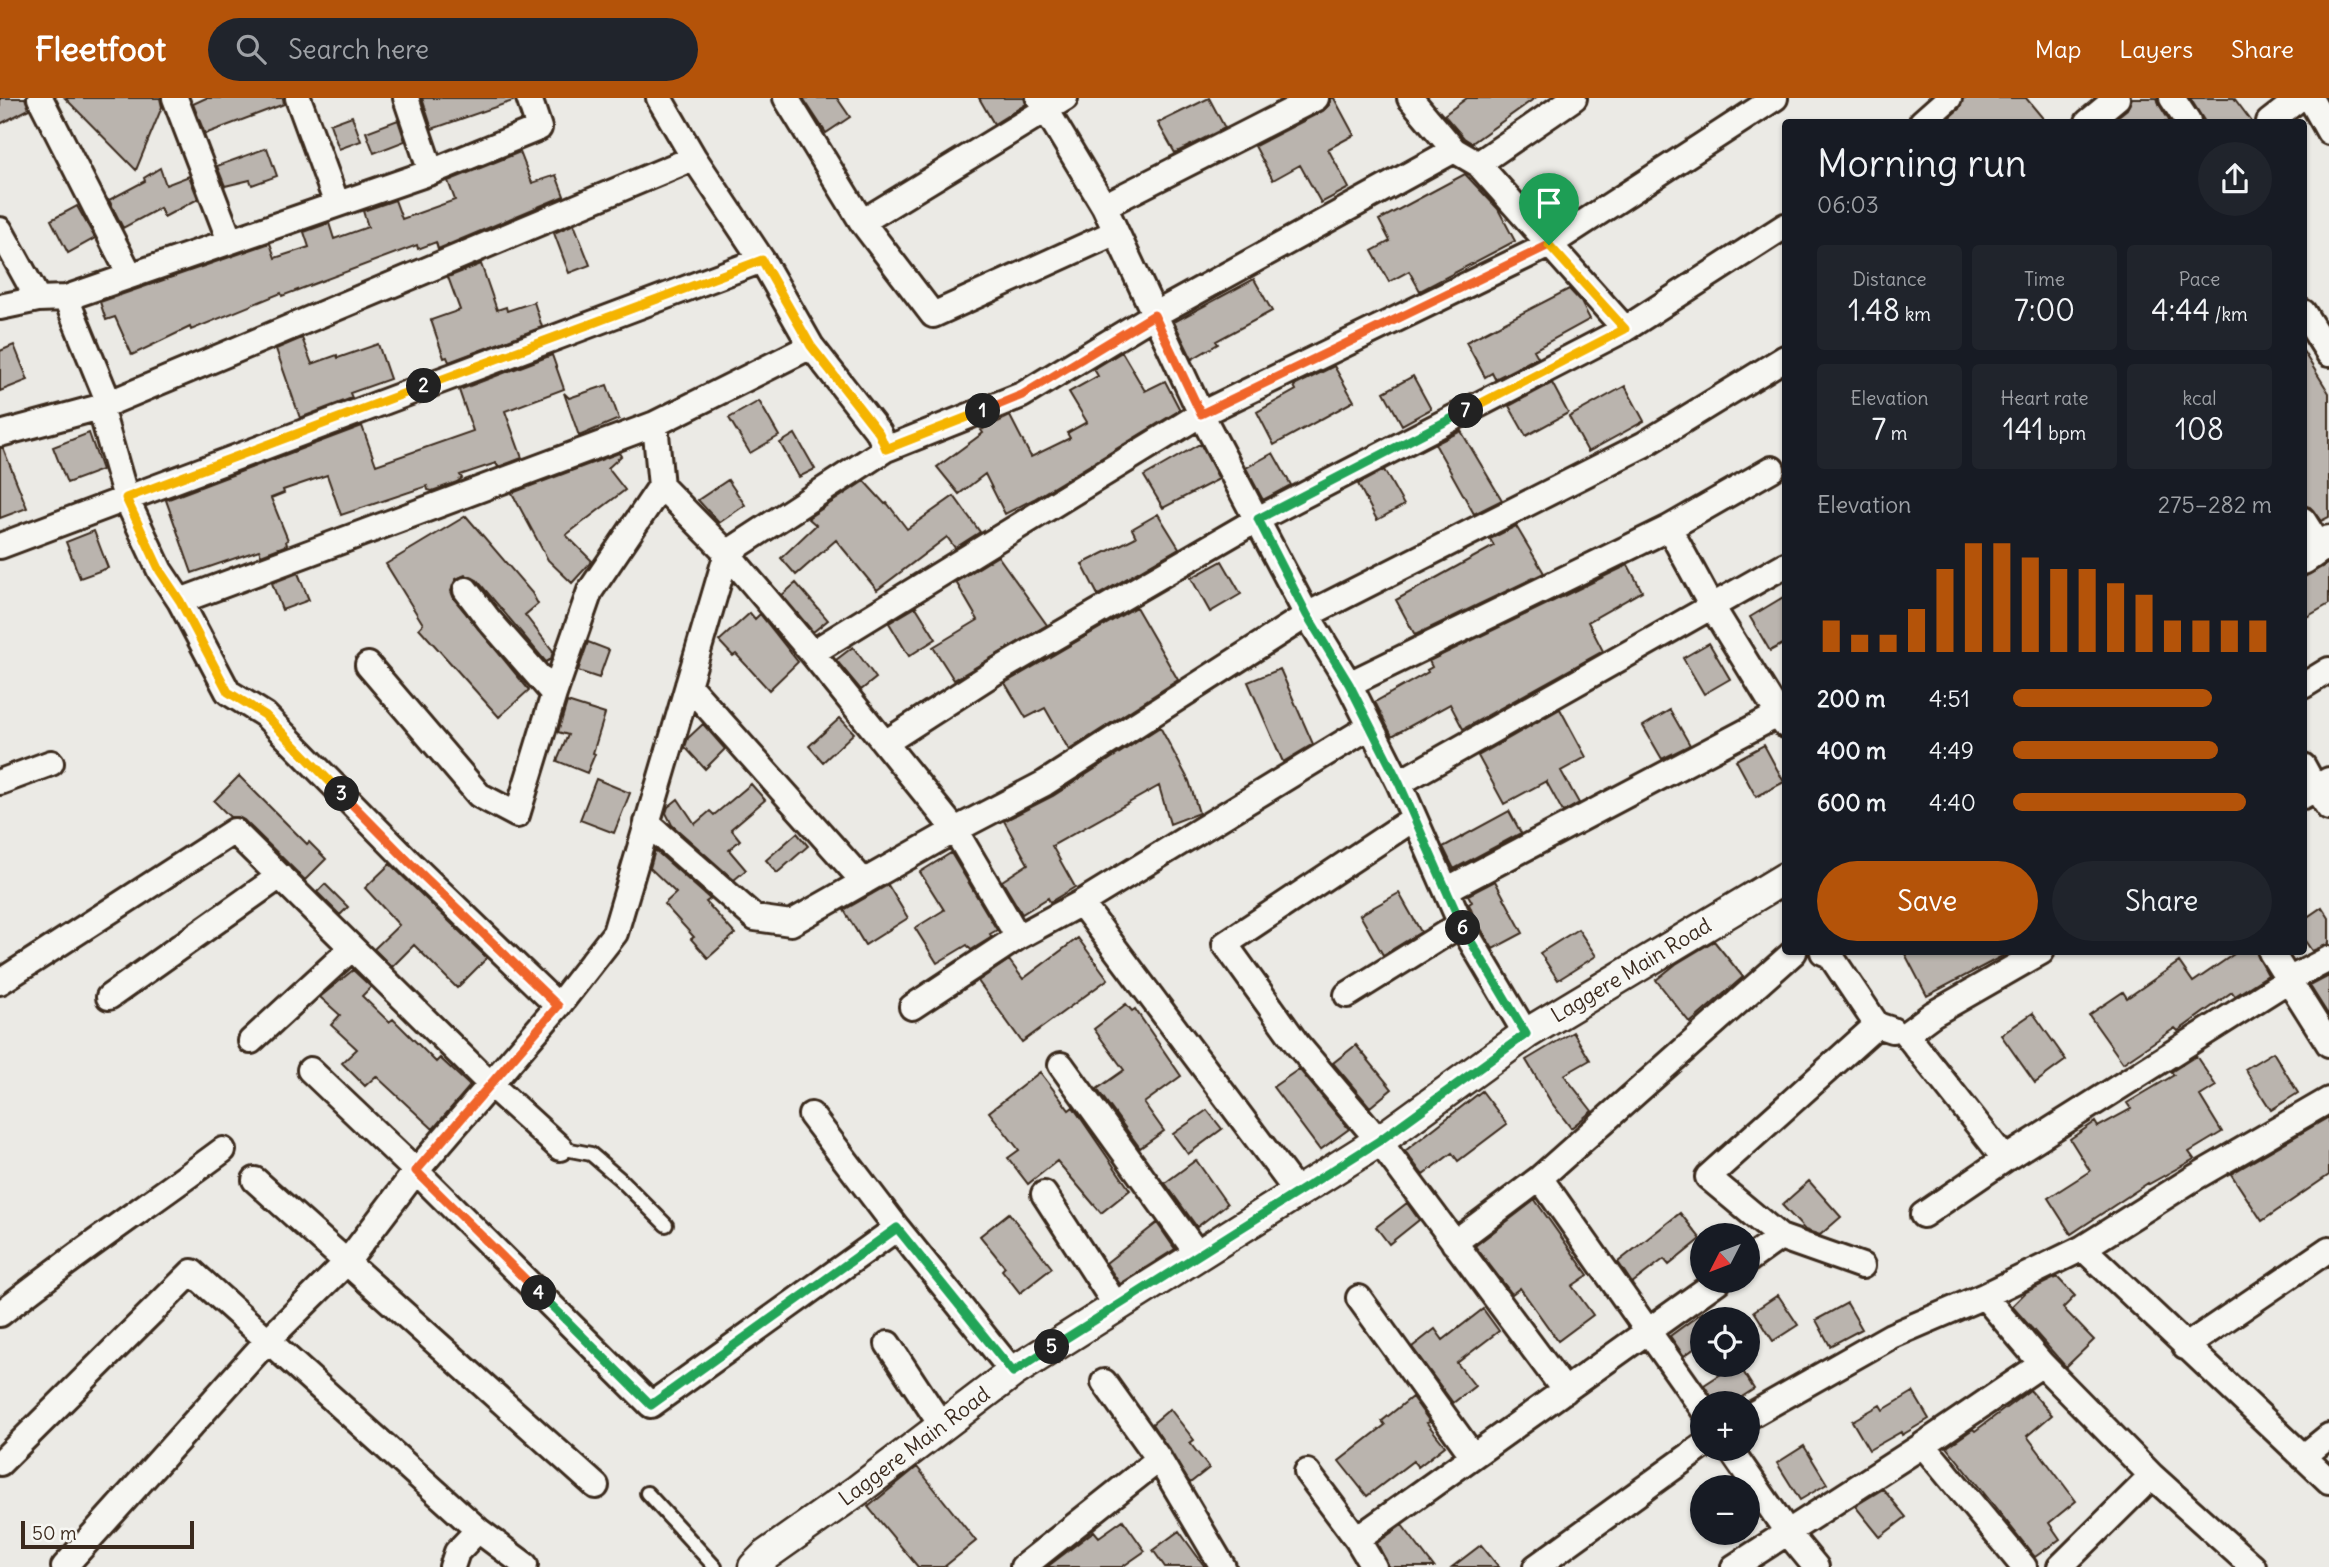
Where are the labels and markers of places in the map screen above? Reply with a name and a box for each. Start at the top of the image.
pin [1519,173,1579,245]
pin: 2 [406,368,442,404]
pin: 1 [965,394,1000,428]
pin: 7 [1448,394,1484,428]
pin: 3 [324,776,360,812]
pin: 6 [1446,910,1480,946]
pin: 4 [522,1276,556,1310]
pin: 5 [1034,1330,1070,1364]

